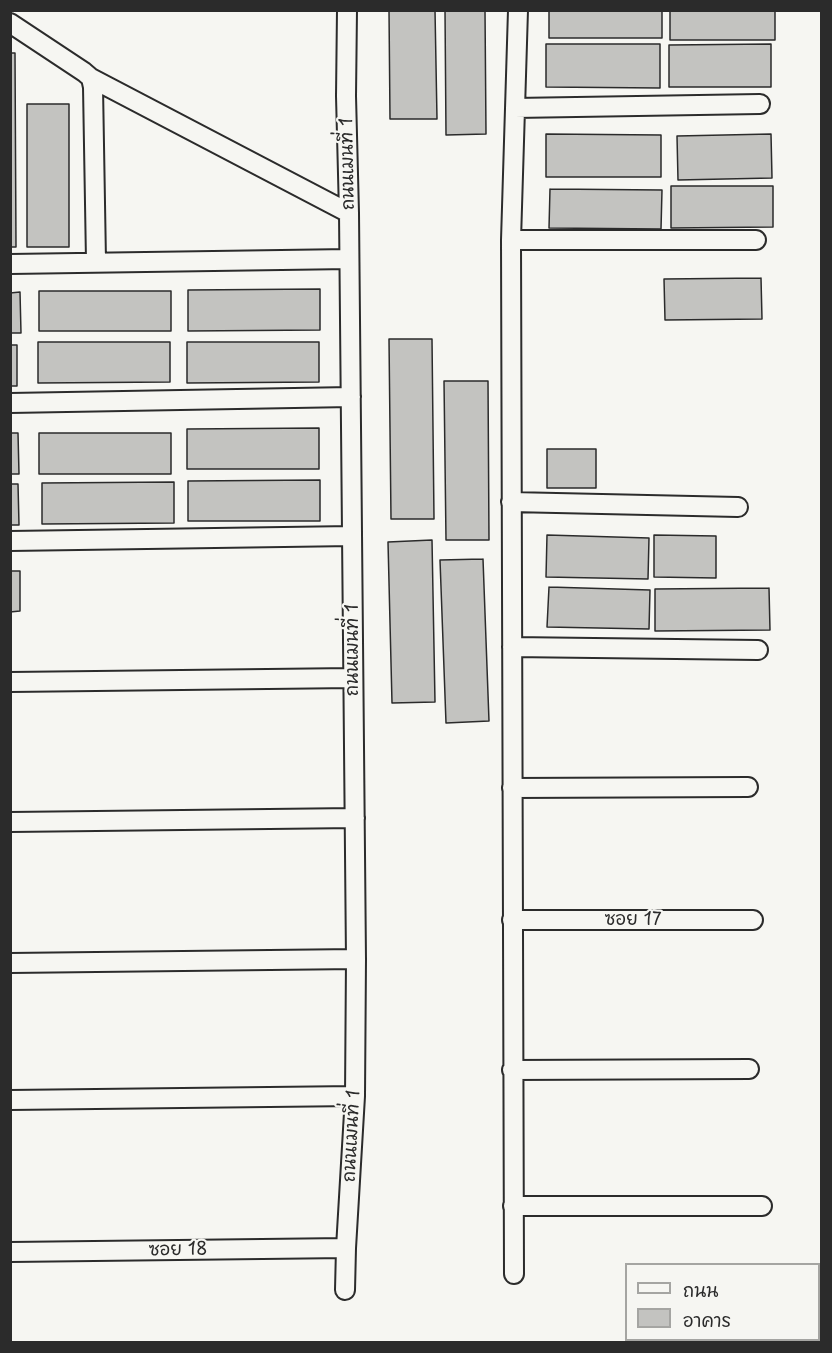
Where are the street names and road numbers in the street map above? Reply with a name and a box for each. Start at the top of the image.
street label: ถนนเมนที่ 1 [336,118,360,210]
street label: ถนนเมนที่ 1 [342,604,364,696]
street label: ซอย 17 [604,909,662,931]
street label: ถนนเมนที่ 1 [339,1089,365,1183]
street label: ซอย 18 [148,1239,208,1261]

